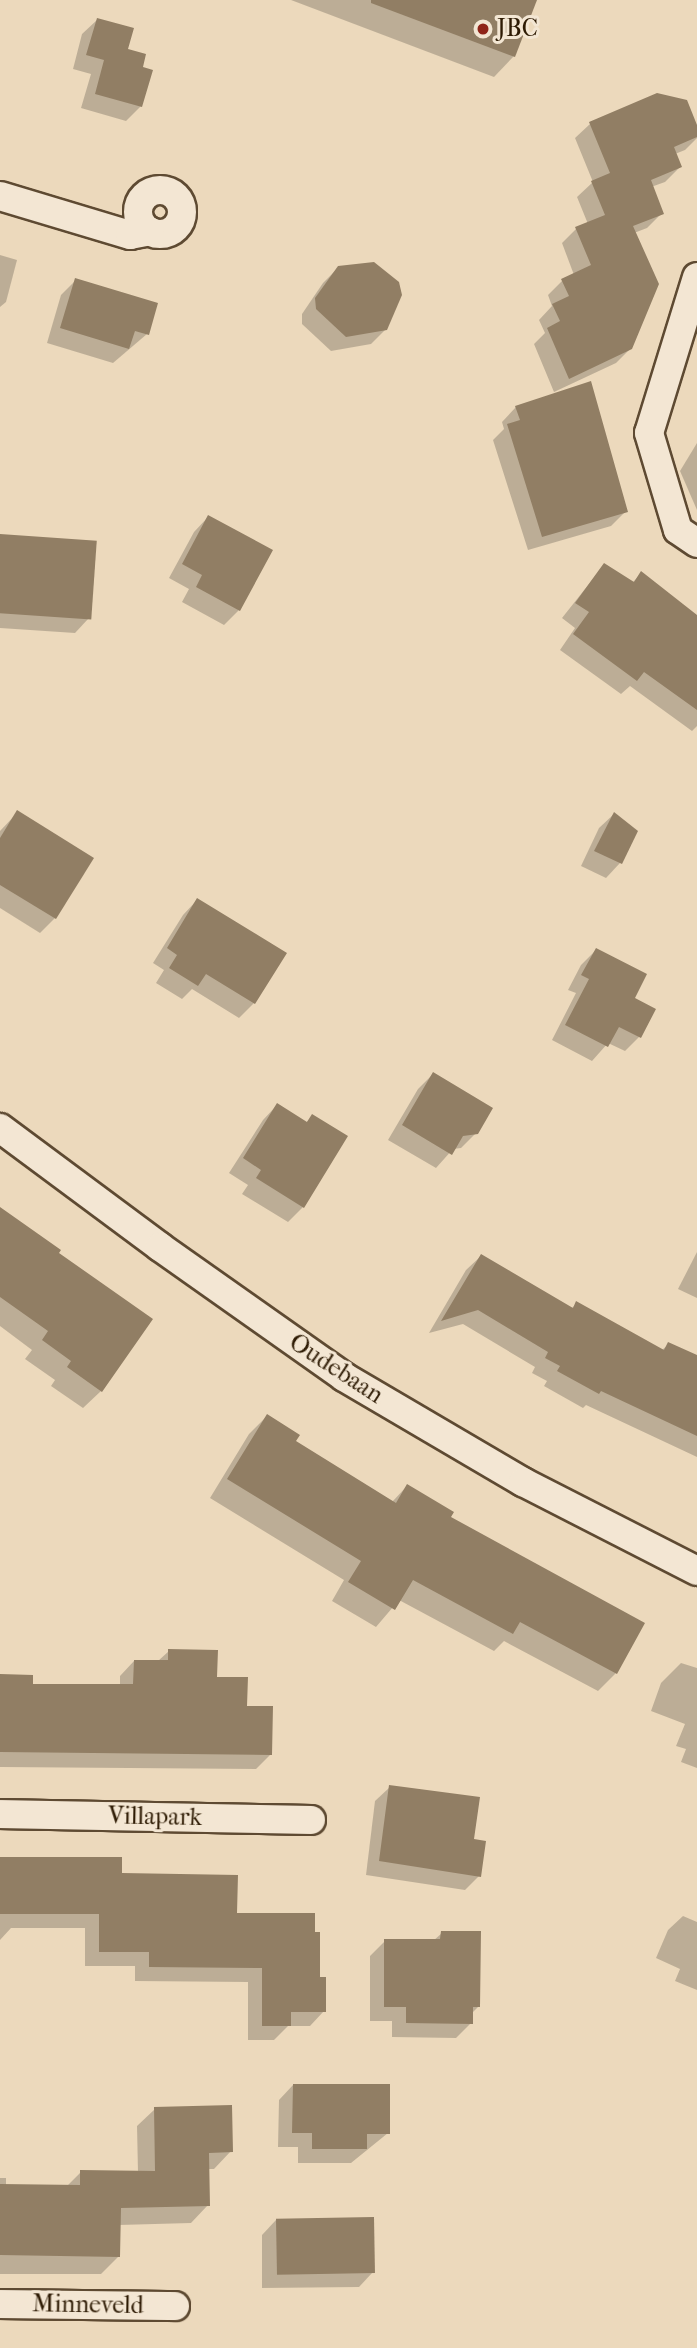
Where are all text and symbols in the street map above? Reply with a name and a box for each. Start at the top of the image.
place label: JBC [497,15,538,43]
marker: JBC [475,21,491,37]
street label: Oudebaan [284,1328,388,1410]
street label: Villapark [108,1802,202,1832]
street label: Minneveld [32,2290,144,2320]

